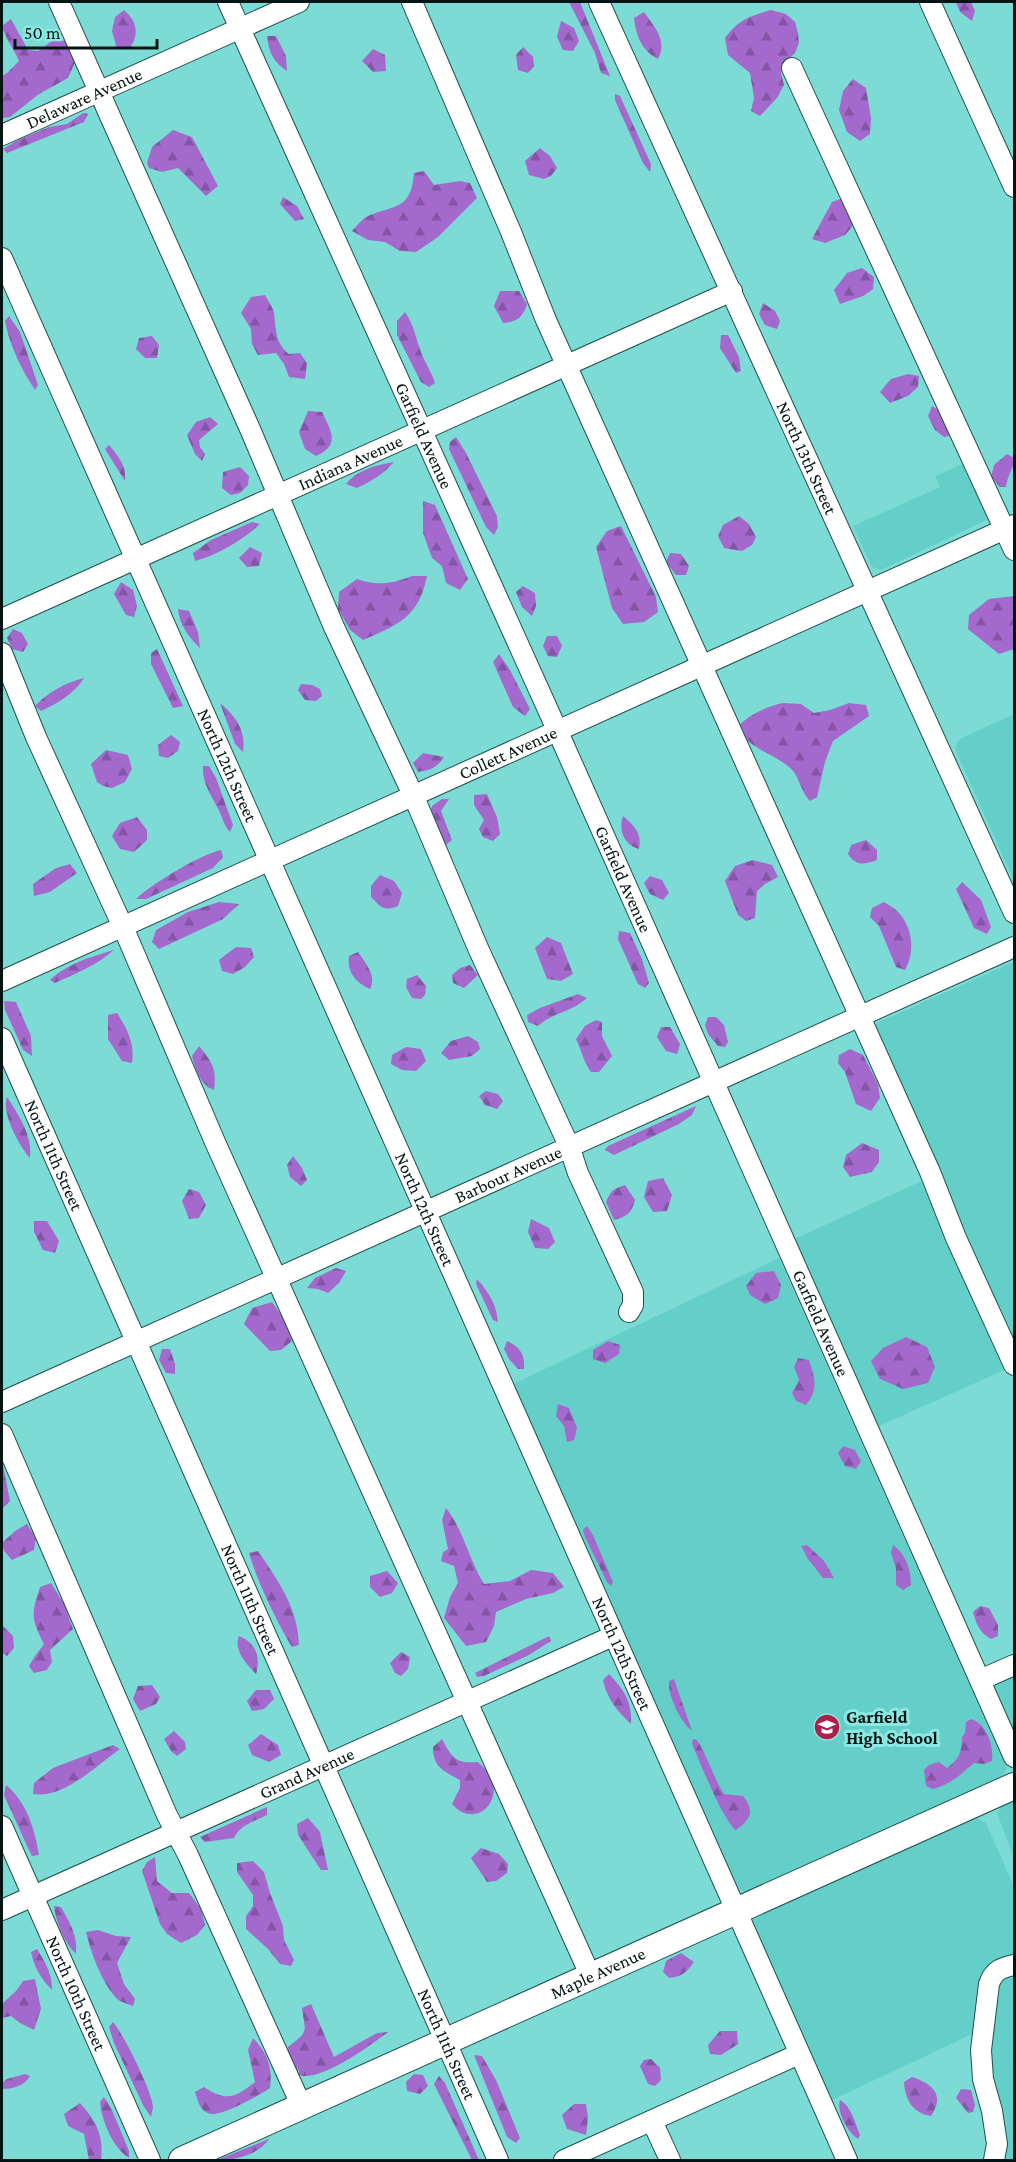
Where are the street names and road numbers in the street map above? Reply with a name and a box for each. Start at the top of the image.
street label: Delaware Avenue [23,64,145,133]
street label: Garfield Avenue [391,380,457,492]
street label: North 13th Street [772,398,841,518]
street label: Indiana Avenue [295,430,406,495]
street label: North 12th Street [193,705,262,826]
street label: Collett Avenue [456,722,560,784]
street label: Garfield Avenue [591,823,656,935]
street label: North 11th Street [20,1096,87,1215]
street label: Barbour Avenue [452,1142,565,1207]
street label: North 12th Street [391,1150,459,1270]
street label: Garfield Avenue [789,1267,853,1379]
street label: North 11th Street [217,1541,284,1659]
street label: North 12th Street [588,1594,656,1714]
street label: Grand Avenue [256,1743,357,1803]
street label: North 10th Street [42,1933,111,2055]
street label: Maple Avenue [547,1943,649,2003]
street label: North 11th Street [413,1985,480,2104]

